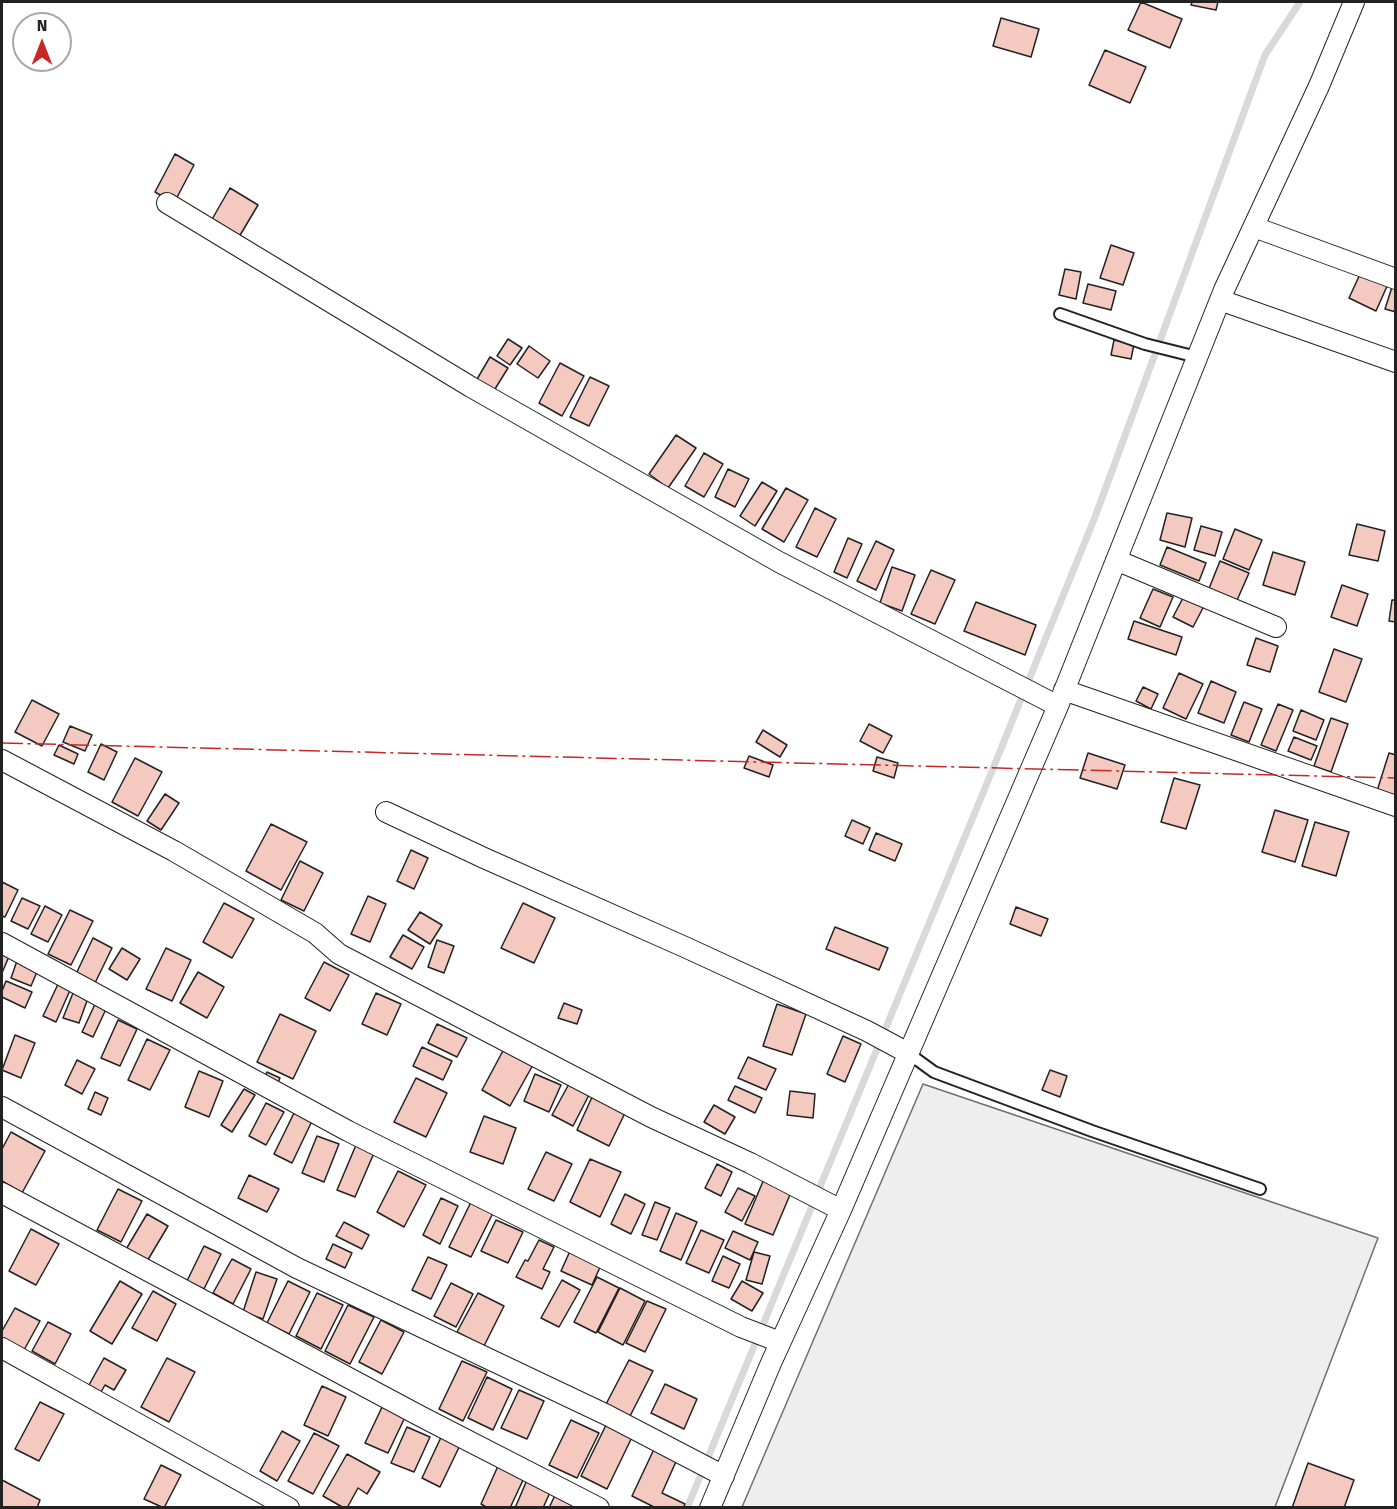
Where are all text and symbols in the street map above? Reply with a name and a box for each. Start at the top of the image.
north arrow [12,12,72,72]
text: N [37,16,47,35]

